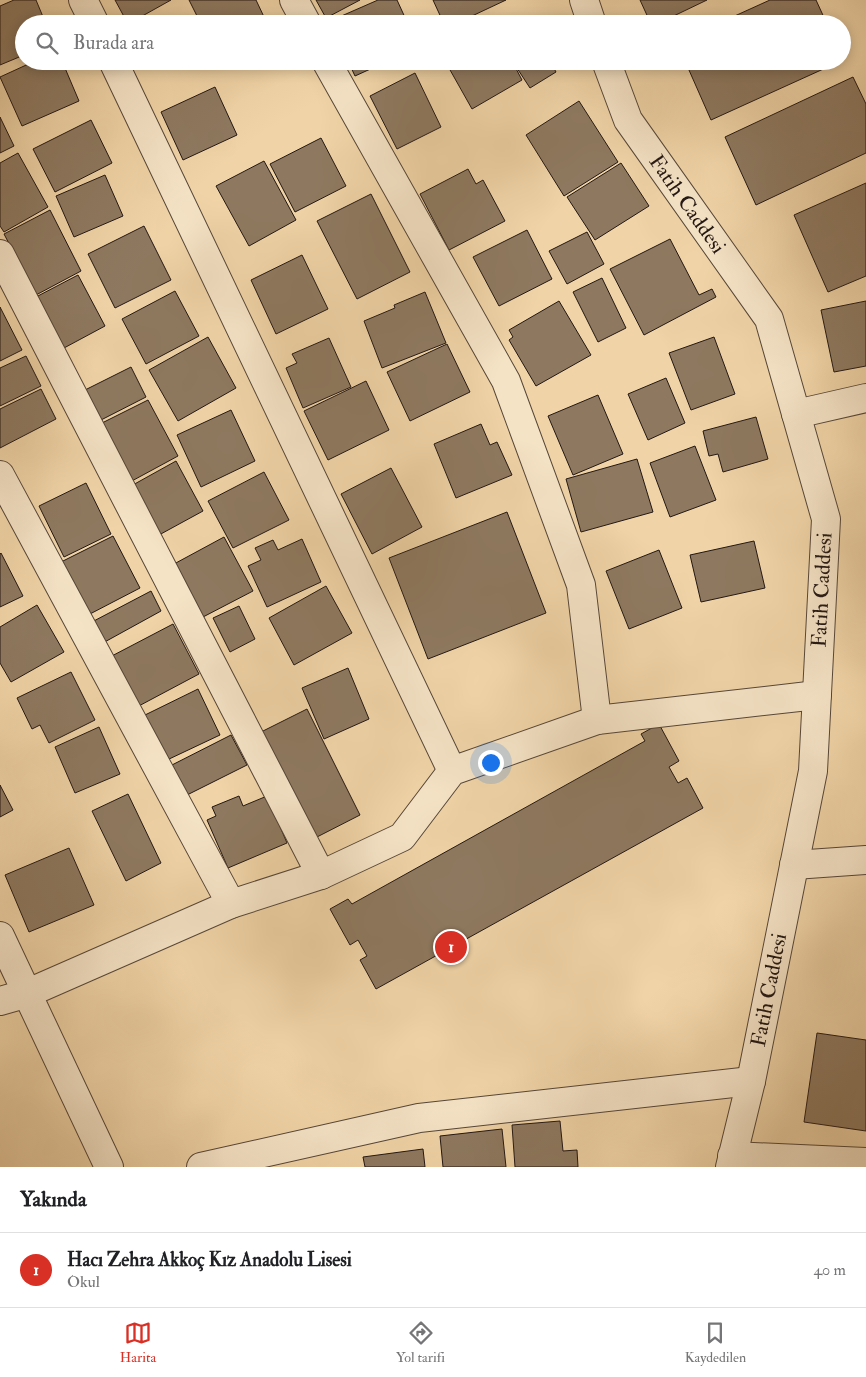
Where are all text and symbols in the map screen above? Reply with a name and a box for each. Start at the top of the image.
search box [15,15,851,70]
icon: search [33,29,61,57]
text: Burada ara [73,31,154,55]
street label: Fatih Caddesi [643,149,732,259]
street label: Fatih Caddesi [806,531,839,648]
your location [478,750,504,776]
pin: 1 [435,928,467,966]
street label: Fatih Caddesi [745,930,793,1049]
text: Yakında [20,1186,87,1213]
text: Hacı Zehra Akkoç Kız Anadolu Lisesi [67,1248,352,1272]
text: 1 [33,1260,39,1280]
text: 40 m [813,1260,846,1280]
text: Okul [67,1272,100,1292]
tab: Harita [120,1319,156,1366]
tab: Yol tarifi [396,1319,445,1366]
tab: Kaydedilen [685,1319,746,1366]

